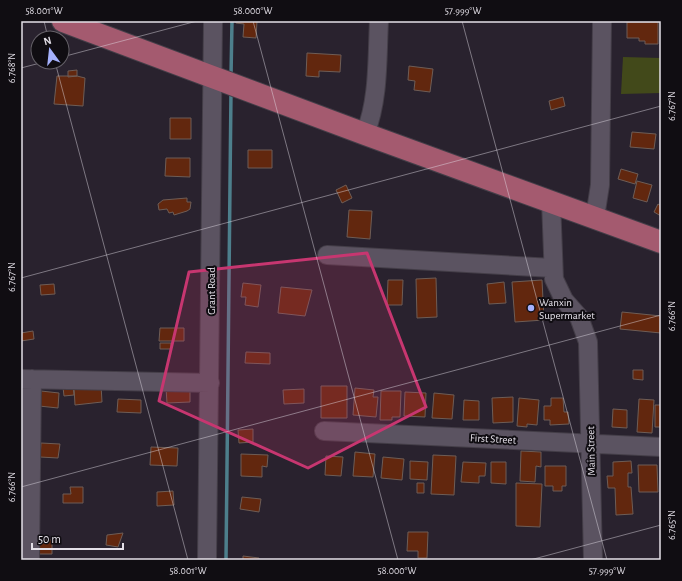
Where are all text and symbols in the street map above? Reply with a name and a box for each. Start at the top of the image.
text: 58.001°W [25,6,63,16]
text: 58.000°W [233,6,273,16]
text: 57.999°W [445,6,481,16]
north arrow [30,30,70,70]
text: N [42,35,53,47]
text: 6.768°N [7,53,17,83]
text: 6.767°N [667,91,677,121]
text: 6.767°N [7,262,17,292]
street label: Grant Road [206,267,217,315]
place label: Wanxin Supermarket [539,297,595,321]
text: 6.766°N [667,301,677,331]
marker: Wanxin Supermarket [526,303,536,313]
street label: Main Street [585,426,597,476]
street label: First Street [470,432,517,446]
text: 6.766°N [7,472,17,502]
text: 6.765°N [667,510,677,540]
scale bar [32,525,123,551]
text: 50 m [38,533,61,545]
text: 58.001°W [169,566,207,576]
text: 58.000°W [377,566,417,576]
text: 57.999°W [589,566,625,576]

